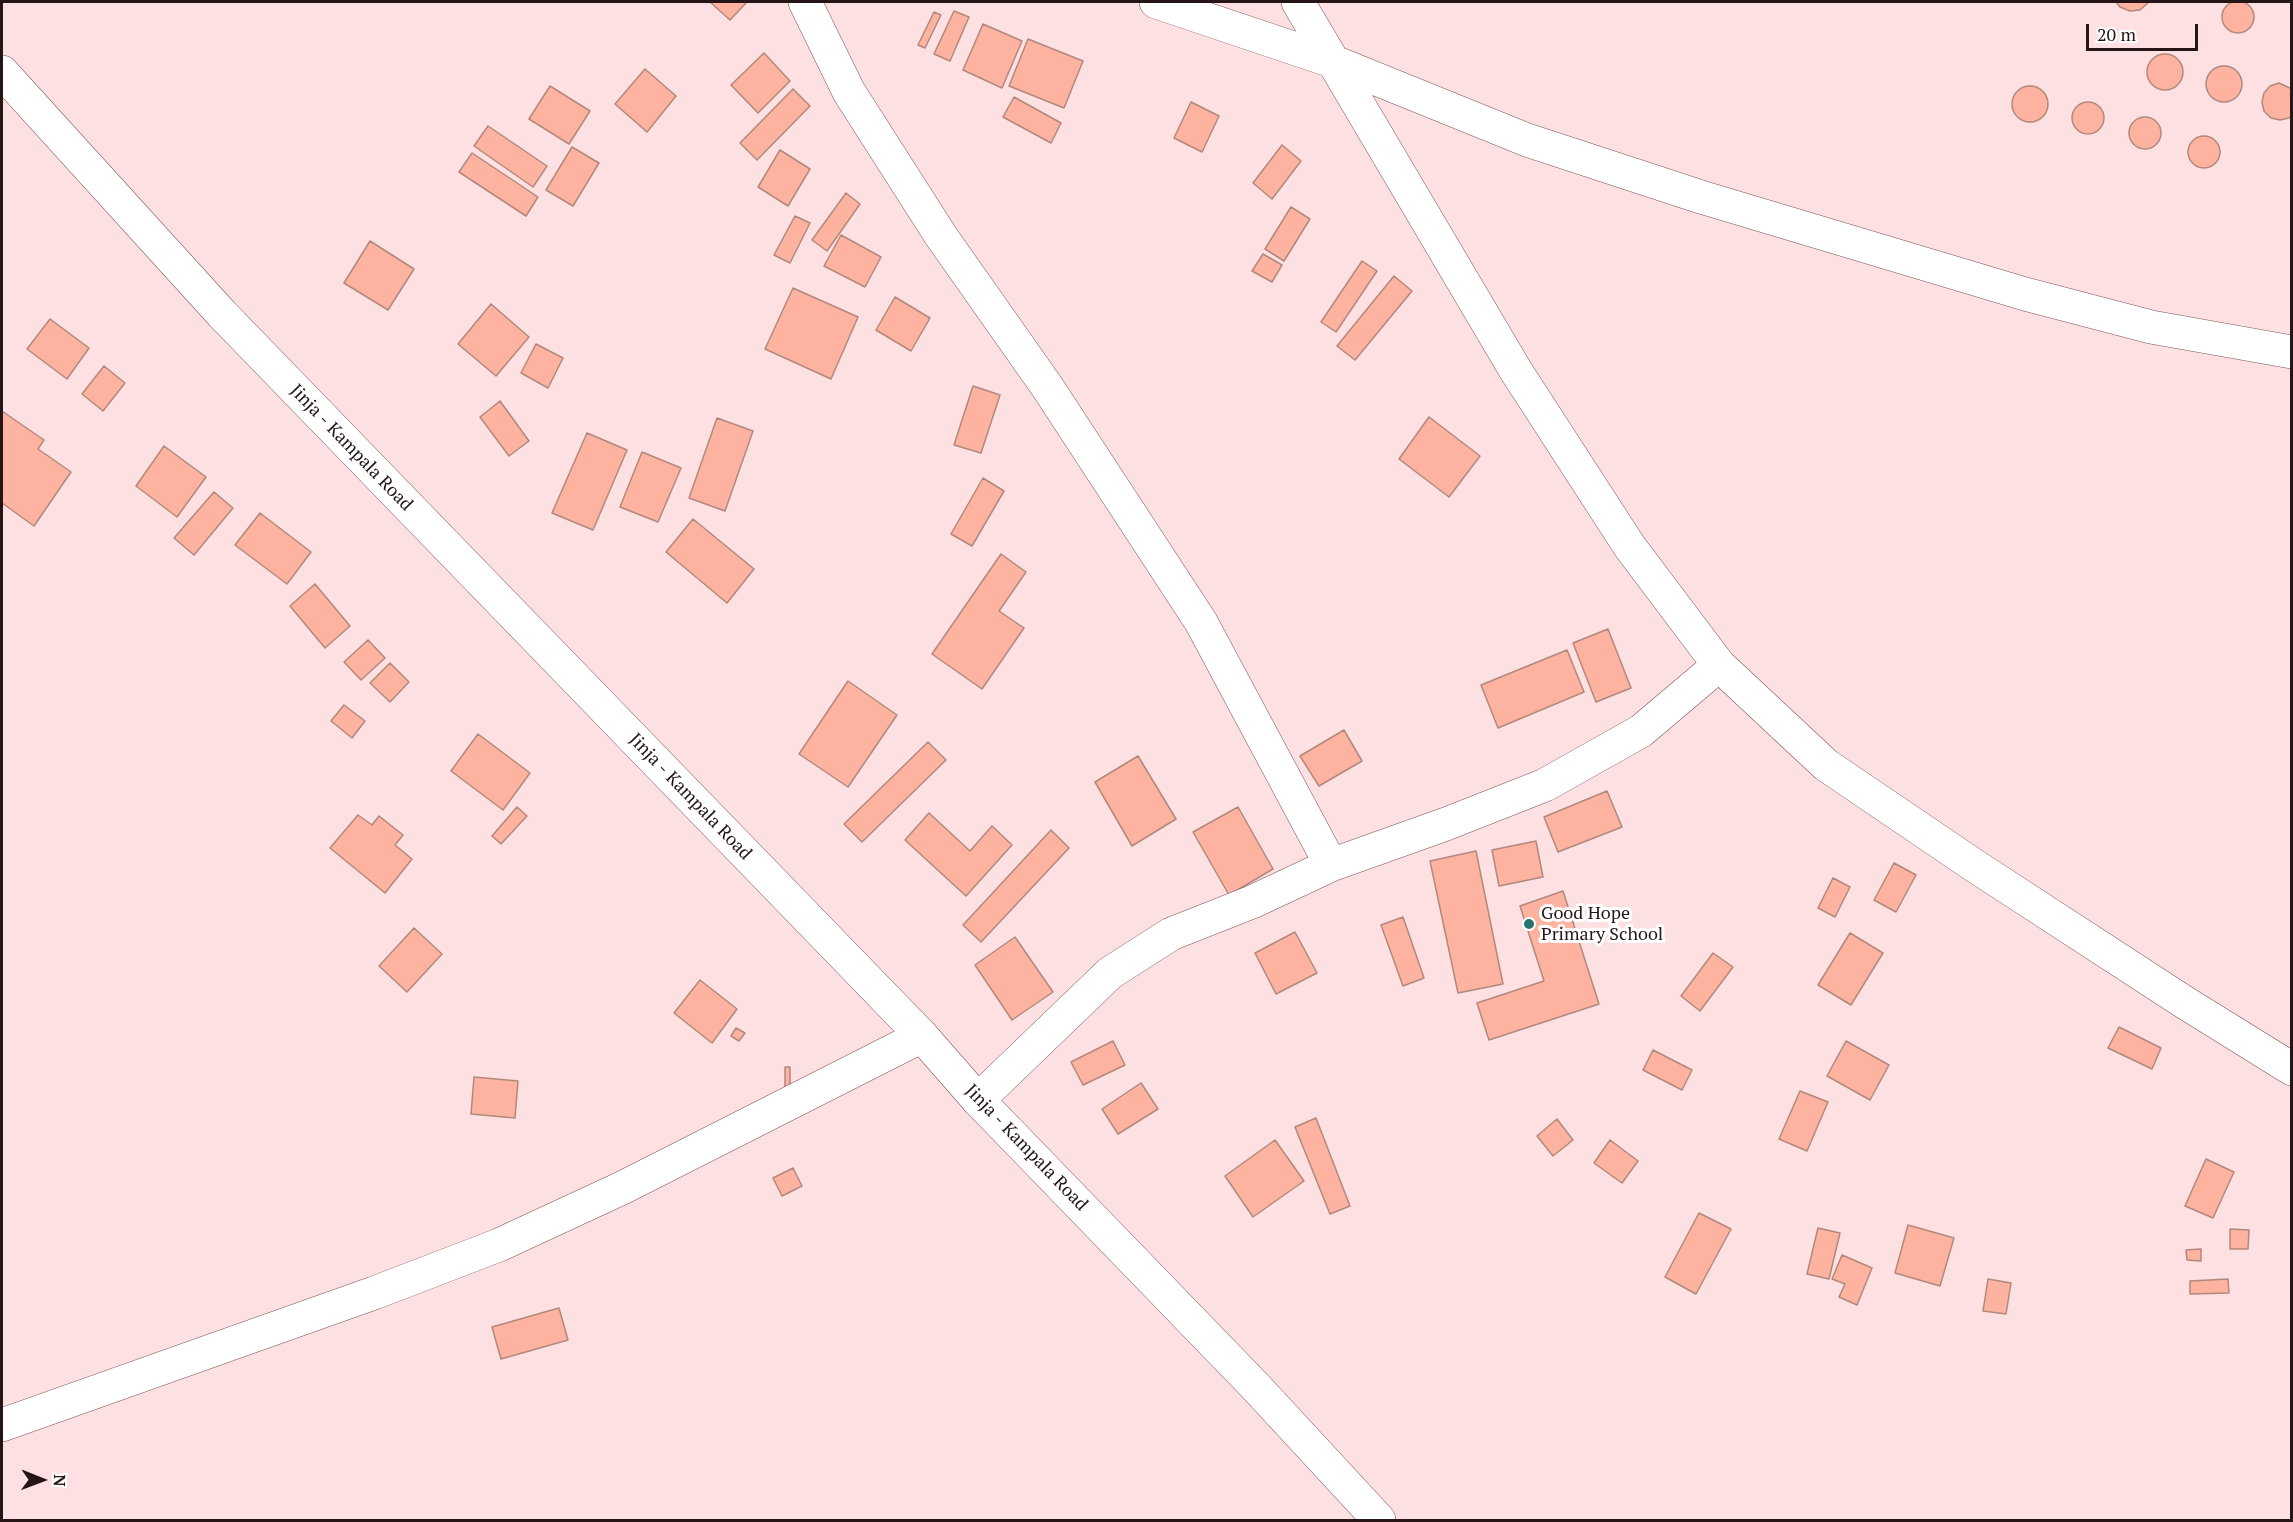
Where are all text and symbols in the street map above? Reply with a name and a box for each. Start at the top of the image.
scale bar [2089,12,2202,50]
text: 20 m [2097,22,2136,46]
street label: Jinja - Kampala Road [285,380,417,516]
street label: Jinja - Kampala Road [624,729,756,865]
place label: Good Hope Primary School [1541,903,1663,946]
marker: Good Hope Primary School [1522,917,1536,931]
street label: Jinja - Kampala Road [960,1080,1092,1216]
north arrow [12,1450,72,1510]
text: N [49,1474,71,1487]

